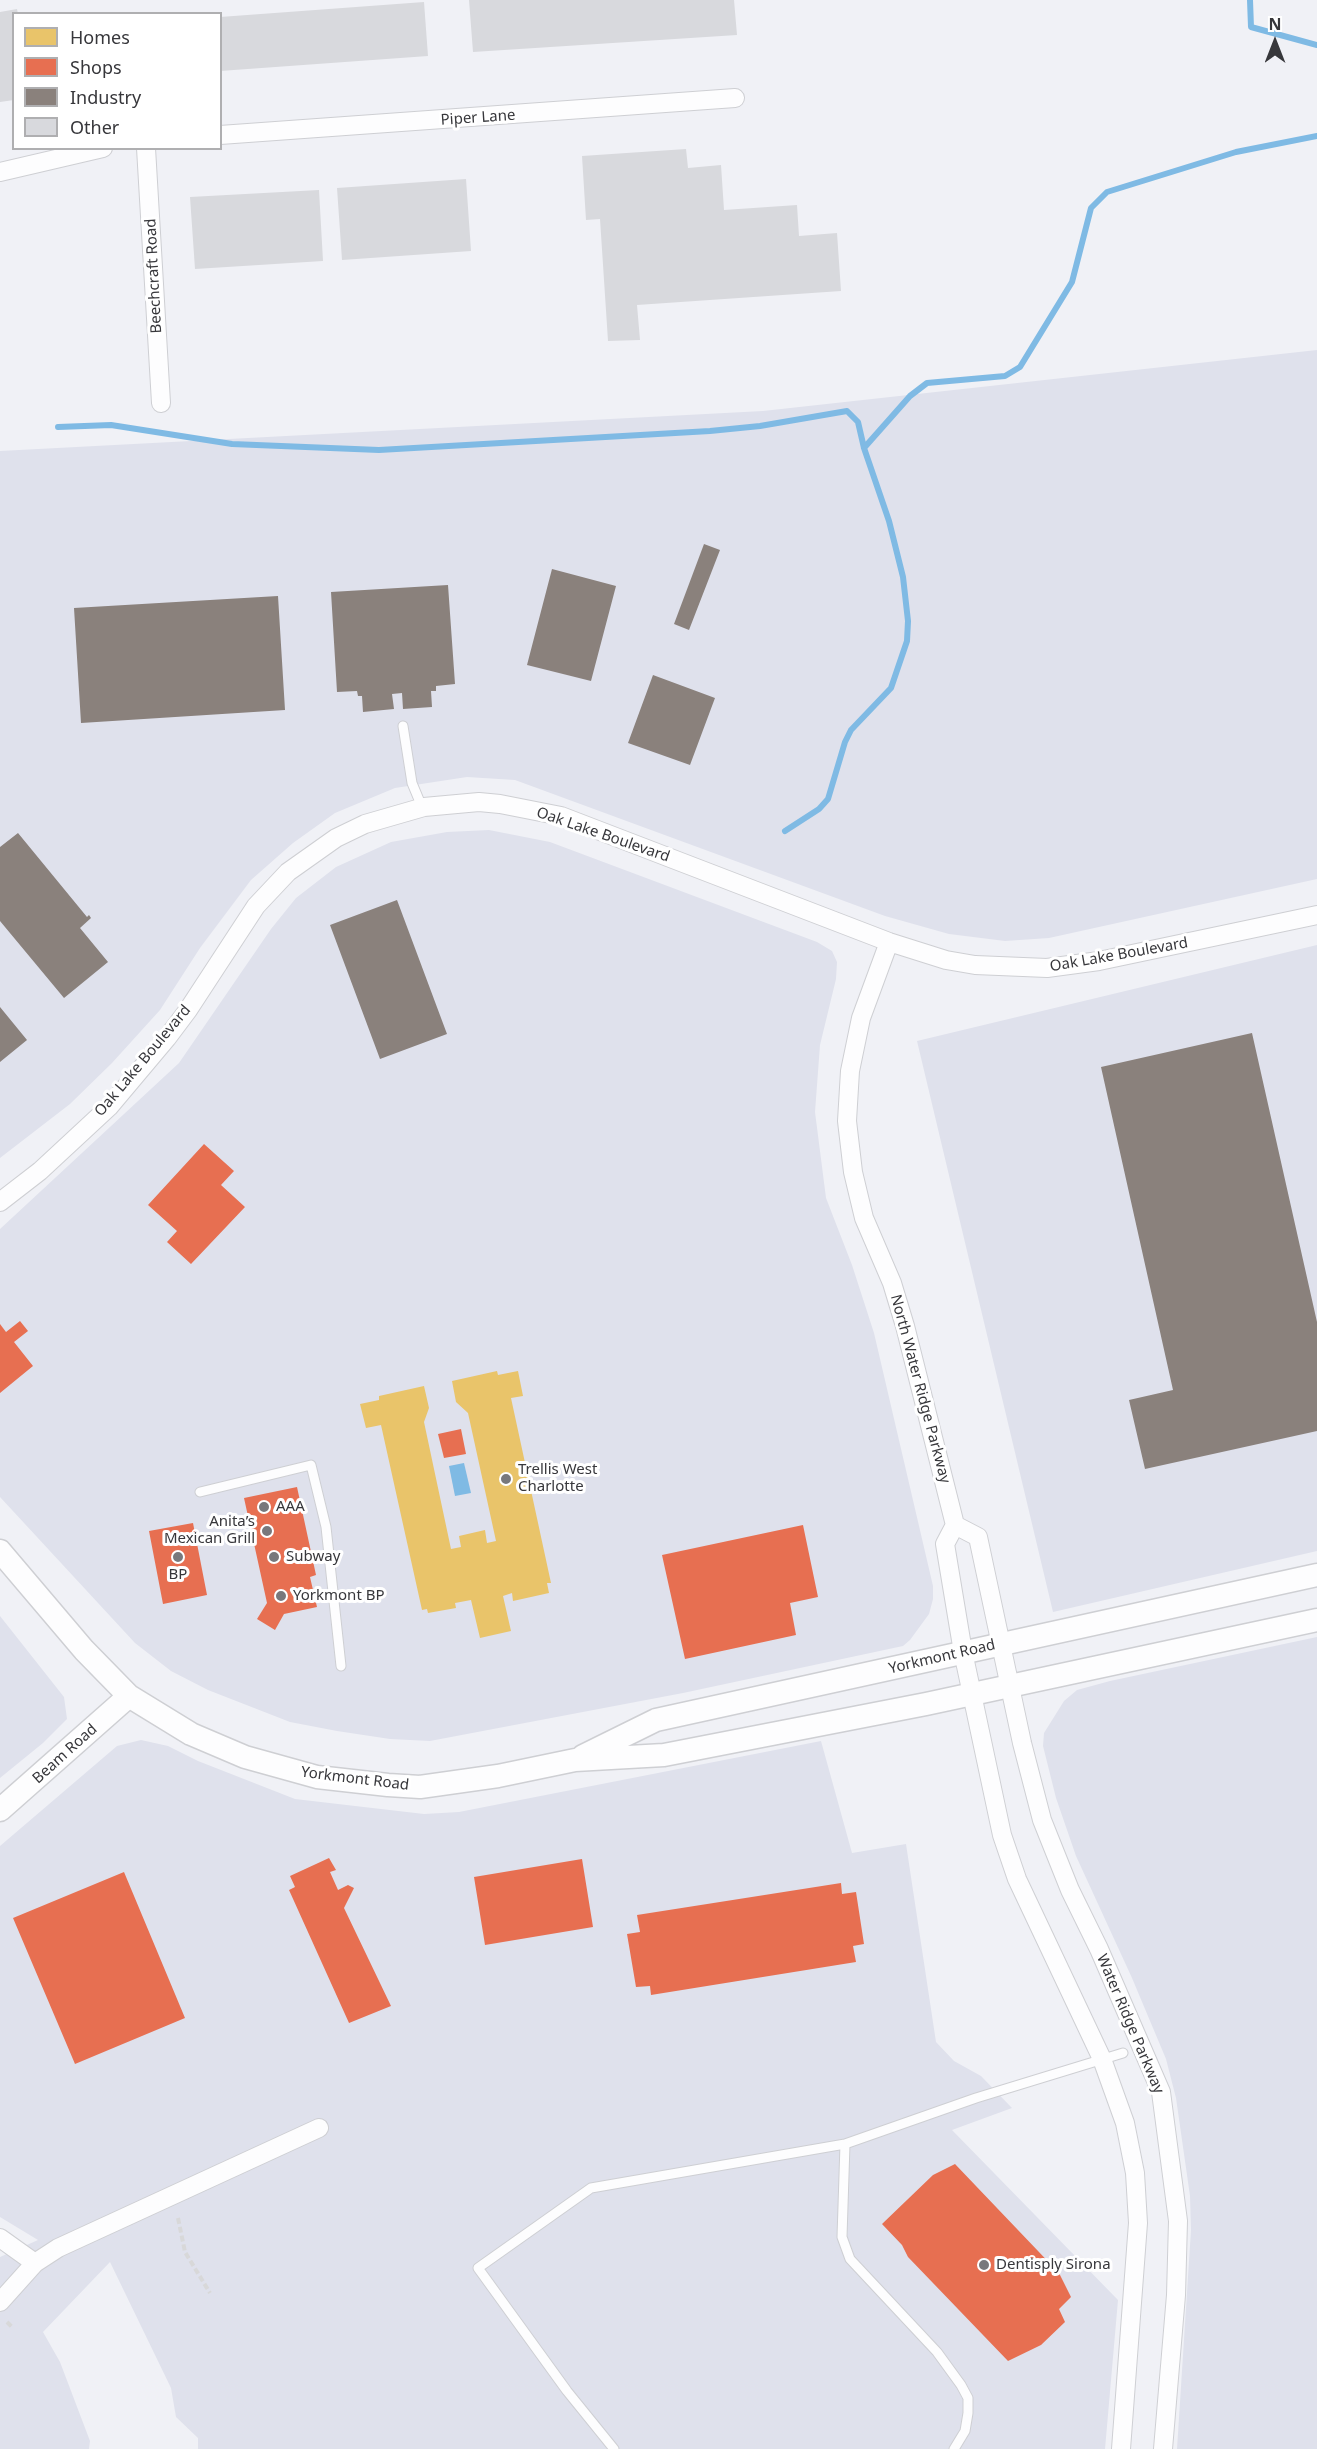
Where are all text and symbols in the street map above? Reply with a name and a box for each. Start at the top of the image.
legend [12,12,222,150]
north arrow [1245,12,1305,72]
text: N [1268,13,1282,35]
text: Homes [70,25,130,49]
text: Shops [70,55,122,79]
text: Industry [70,85,141,109]
street label: Piper Lane [440,106,516,130]
text: Other [70,115,119,139]
street label: Beechcraft Road [142,218,166,334]
street label: Oak Lake Boulevard [534,804,672,866]
street label: Oak Lake Boulevard [1049,934,1189,976]
street label: Oak Lake Boulevard [91,1002,195,1120]
street label: North Water Ridge Parkway [886,1293,954,1485]
place label: Trellis West Charlotte [518,1461,597,1496]
marker: Trellis West Charlotte [499,1472,513,1486]
place label: AAA [276,1498,305,1516]
marker: AAA [257,1500,271,1514]
place label: Anita’s Mexican Grill [164,1513,255,1548]
marker: Anita’s Mexican Grill [260,1524,274,1538]
place label: Subway [286,1548,340,1566]
marker: BP [171,1550,185,1564]
marker: Subway [267,1550,281,1564]
place label: BP [169,1566,187,1584]
place label: Yorkmont BP [293,1587,385,1605]
marker: Yorkmont BP [274,1589,288,1603]
street label: Yorkmont Road [887,1636,997,1678]
street label: Beam Road [29,1720,101,1788]
street label: Yorkmont Road [300,1763,410,1795]
street label: Water Ridge Parkway [1092,1952,1168,2096]
place label: Dentisply Sirona [996,2256,1111,2274]
marker: Dentisply Sirona [977,2258,991,2272]

